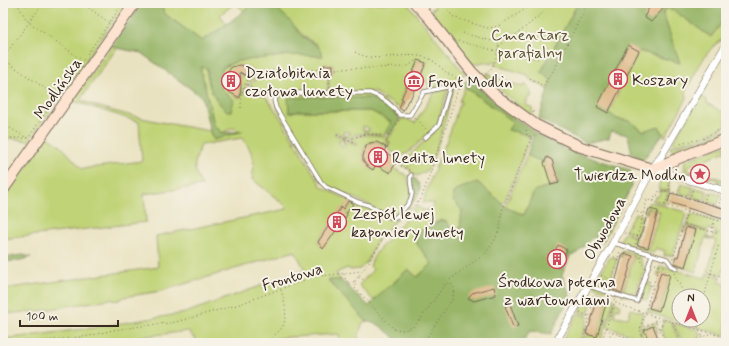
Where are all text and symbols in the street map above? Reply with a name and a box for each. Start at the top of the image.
park label: Cmentarz parafialny [491,25,569,64]
street label: Modlińska [29,54,87,124]
place label: Działobitnia czołowa lunety [245,63,353,102]
building icon: Koszary [607,68,629,90]
building icon: Działobitnia czołowa lunety [220,70,242,92]
museum icon: Front Modlin [403,70,425,92]
place label: Koszary [632,70,688,91]
place label: Front Modlin [428,72,512,93]
building icon: Redita lunety [367,146,389,168]
place label: Redita lunety [392,148,485,169]
place icon: Twierdza Modlin [689,163,711,185]
place label: Twierdza Modlin [574,165,686,186]
street label: Obwodowa [579,193,631,264]
place label: Zespół lewej kaponiery lunety [351,204,464,243]
building icon: Zespół lewej kaponiery lunety [326,211,348,233]
building icon: Środkowa poterna z wartowniami [546,248,568,270]
street label: Frontowa [260,258,325,297]
place label: Środkowa poterna z wartowniami [498,272,616,311]
north arrow [671,288,711,328]
text: N [687,292,695,306]
scale bar [20,302,118,328]
text: 100 m [26,309,58,325]

